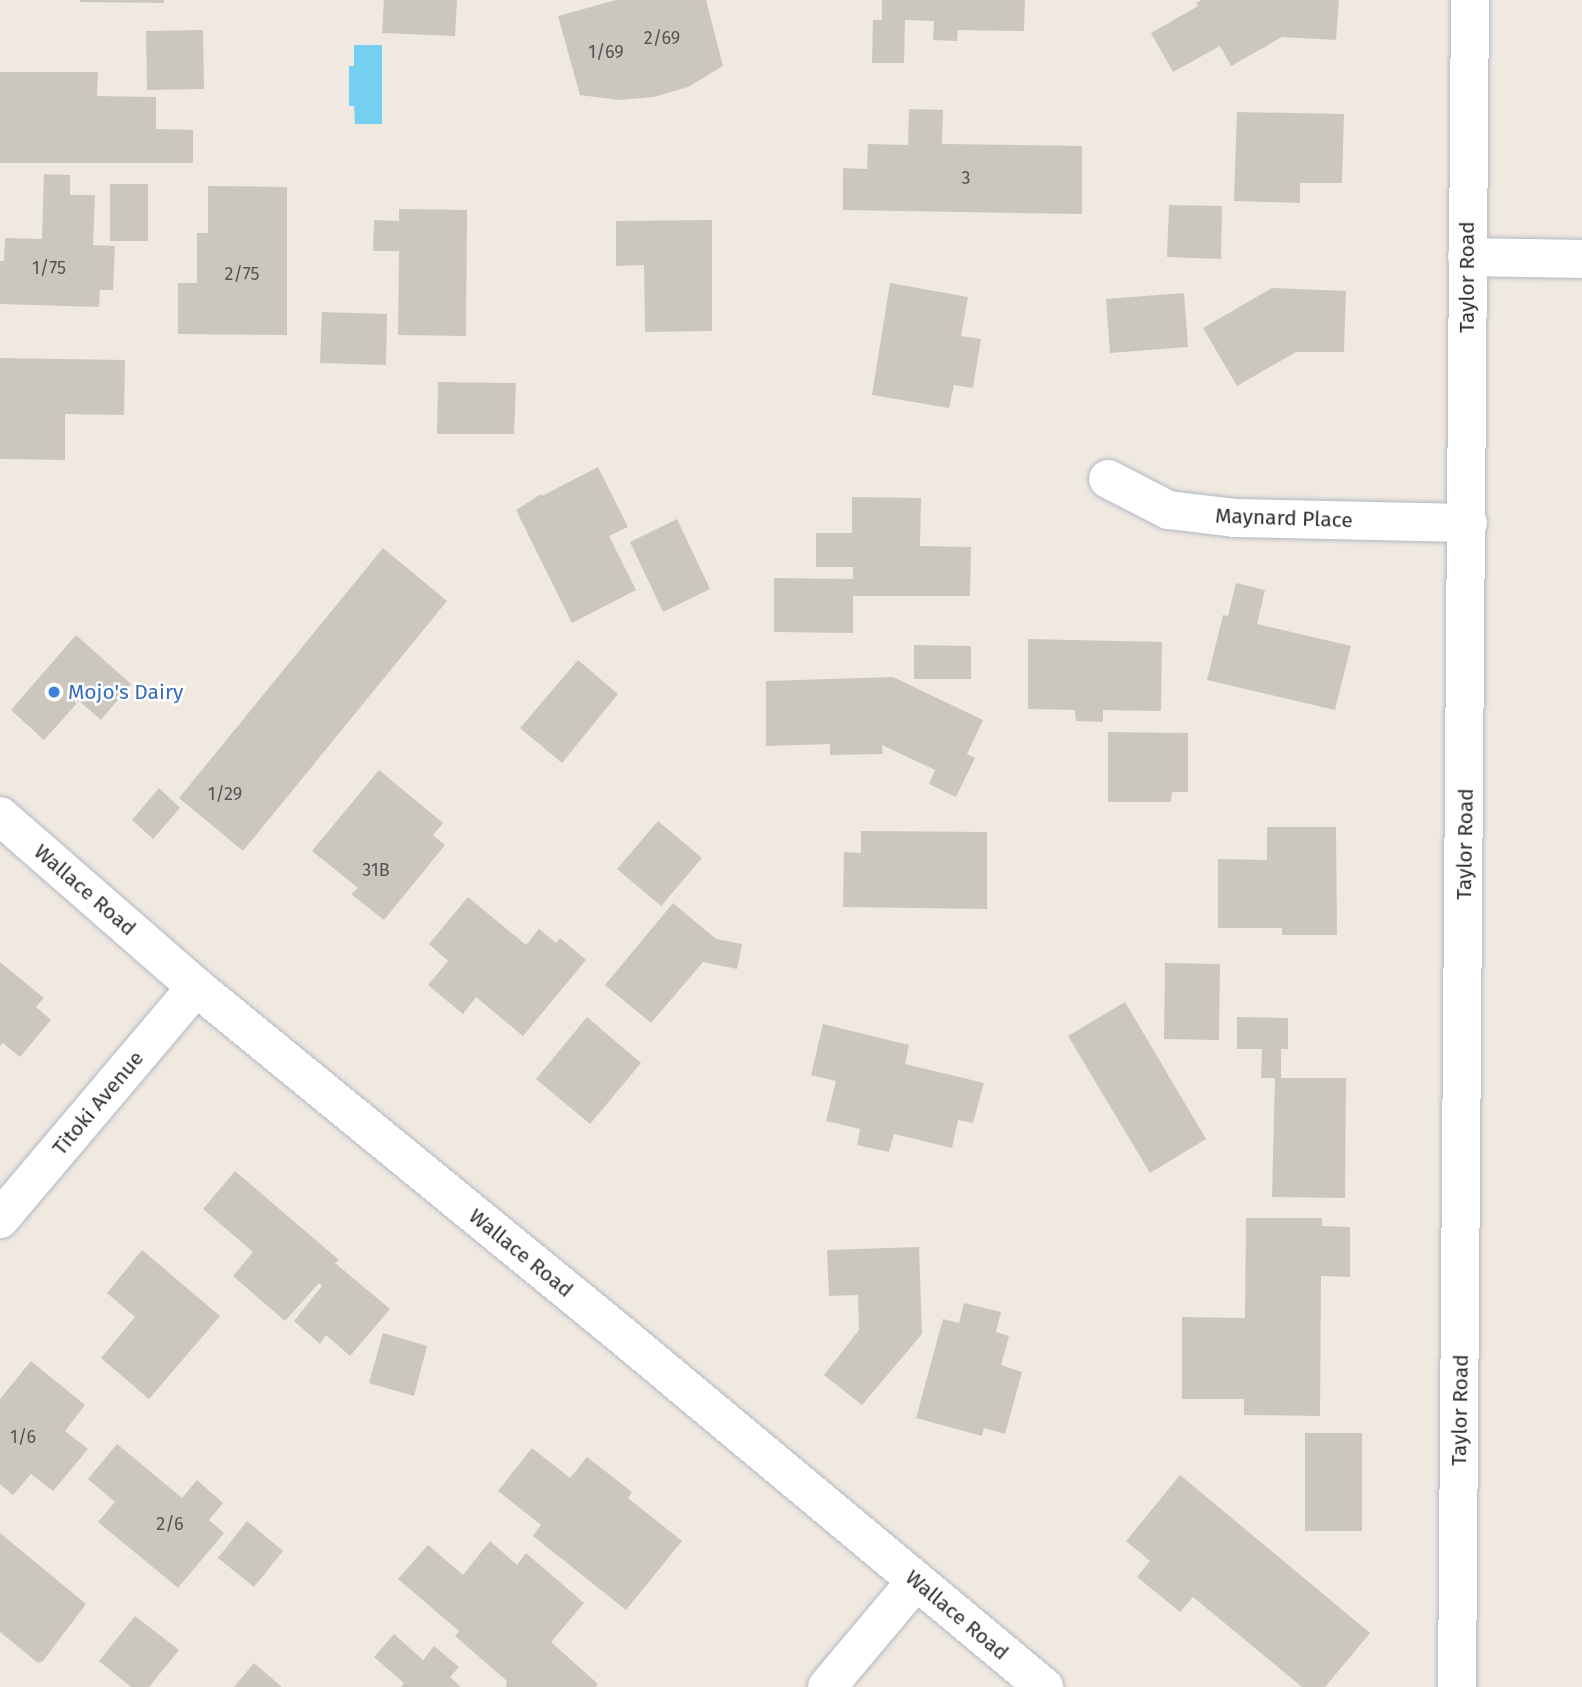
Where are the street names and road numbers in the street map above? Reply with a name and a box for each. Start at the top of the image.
street label: Taylor Road [1454,221,1480,333]
street label: Maynard Place [1215,503,1353,533]
street label: Taylor Road [1451,788,1479,900]
street label: Wallace Road [29,839,141,941]
street label: Titoki Avenue [47,1046,149,1160]
street label: Wallace Road [464,1203,578,1303]
street label: Taylor Road [1446,1354,1474,1466]
street label: Wallace Road [900,1565,1014,1665]

